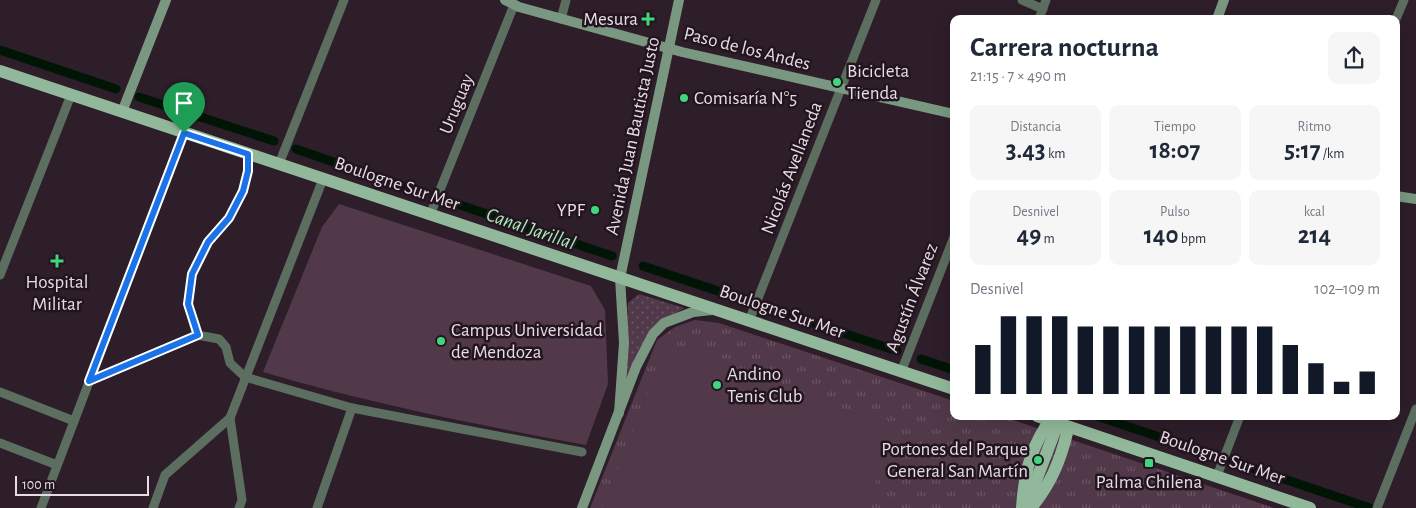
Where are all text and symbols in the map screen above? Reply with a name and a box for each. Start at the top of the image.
place label: Mesura [583,10,638,29]
marker: Mesura [642,13,654,25]
street label: Paso de los Andes [682,24,812,74]
button: share [1328,32,1380,84]
text: Carrera nocturna [970,34,1159,62]
street label: Avenida Juan Bautista Justo [603,35,663,237]
place label: Bicicleta Tienda [847,62,910,103]
text: 21:15 · 7 × 490 m [970,68,1066,84]
street label: Uruguay [436,71,478,137]
marker: Bicicleta Tienda [831,76,843,88]
pin [163,82,205,133]
icon: arrive [170,89,198,117]
place label: Comisaría N°5 [694,89,797,108]
marker: Comisaría N°5 [678,92,690,104]
street label: Nicolás Avellaneda [758,99,826,237]
text: Distancia [1010,120,1061,134]
text: Tiempo [1154,120,1196,134]
text: Ritmo [1297,120,1331,134]
text: 3.43 [1006,138,1046,163]
text: 18:07 [1150,138,1200,163]
text: 5:17 [1284,138,1321,163]
text: km [1046,147,1066,161]
text: /km [1321,147,1344,161]
street label: Boulogne Sur Mer [332,154,462,214]
place label: YPF [557,201,586,220]
water label: Canal Jarillal [484,204,578,254]
marker: YPF [589,204,601,216]
text: Desnivel [1012,205,1059,219]
text: Pulso [1160,205,1190,219]
text: kcal [1304,205,1325,219]
text: 49 [1017,223,1041,248]
text: 140 [1144,223,1178,248]
text: 214 [1298,223,1331,248]
text: m [1041,232,1055,246]
text: bpm [1178,232,1206,246]
street label: Agustín Álvarez [881,240,942,355]
marker: Hospital Militar [50,254,64,268]
place label: Hospital Militar [26,273,88,314]
text: Desnivel [970,281,1024,297]
text: 102–109 m [1314,281,1380,297]
street label: Boulogne Sur Mer [717,282,847,342]
place label: Campus Universidad de Mendoza [451,321,603,362]
marker: Campus Universidad de Mendoza [435,335,447,347]
place label: Andino Tenis Club [727,365,802,406]
marker: Andino Tenis Club [711,379,723,391]
street label: Boulogne Sur Mer [1157,428,1287,488]
place label: Portones del Parque General San Martín [881,440,1028,481]
marker: Portones del Parque General San Martín [1032,454,1044,466]
marker: Palma Chilena [1143,457,1155,469]
scale bar [15,473,149,496]
place label: Palma Chilena [1096,473,1202,492]
text: 100 m [22,478,55,492]

